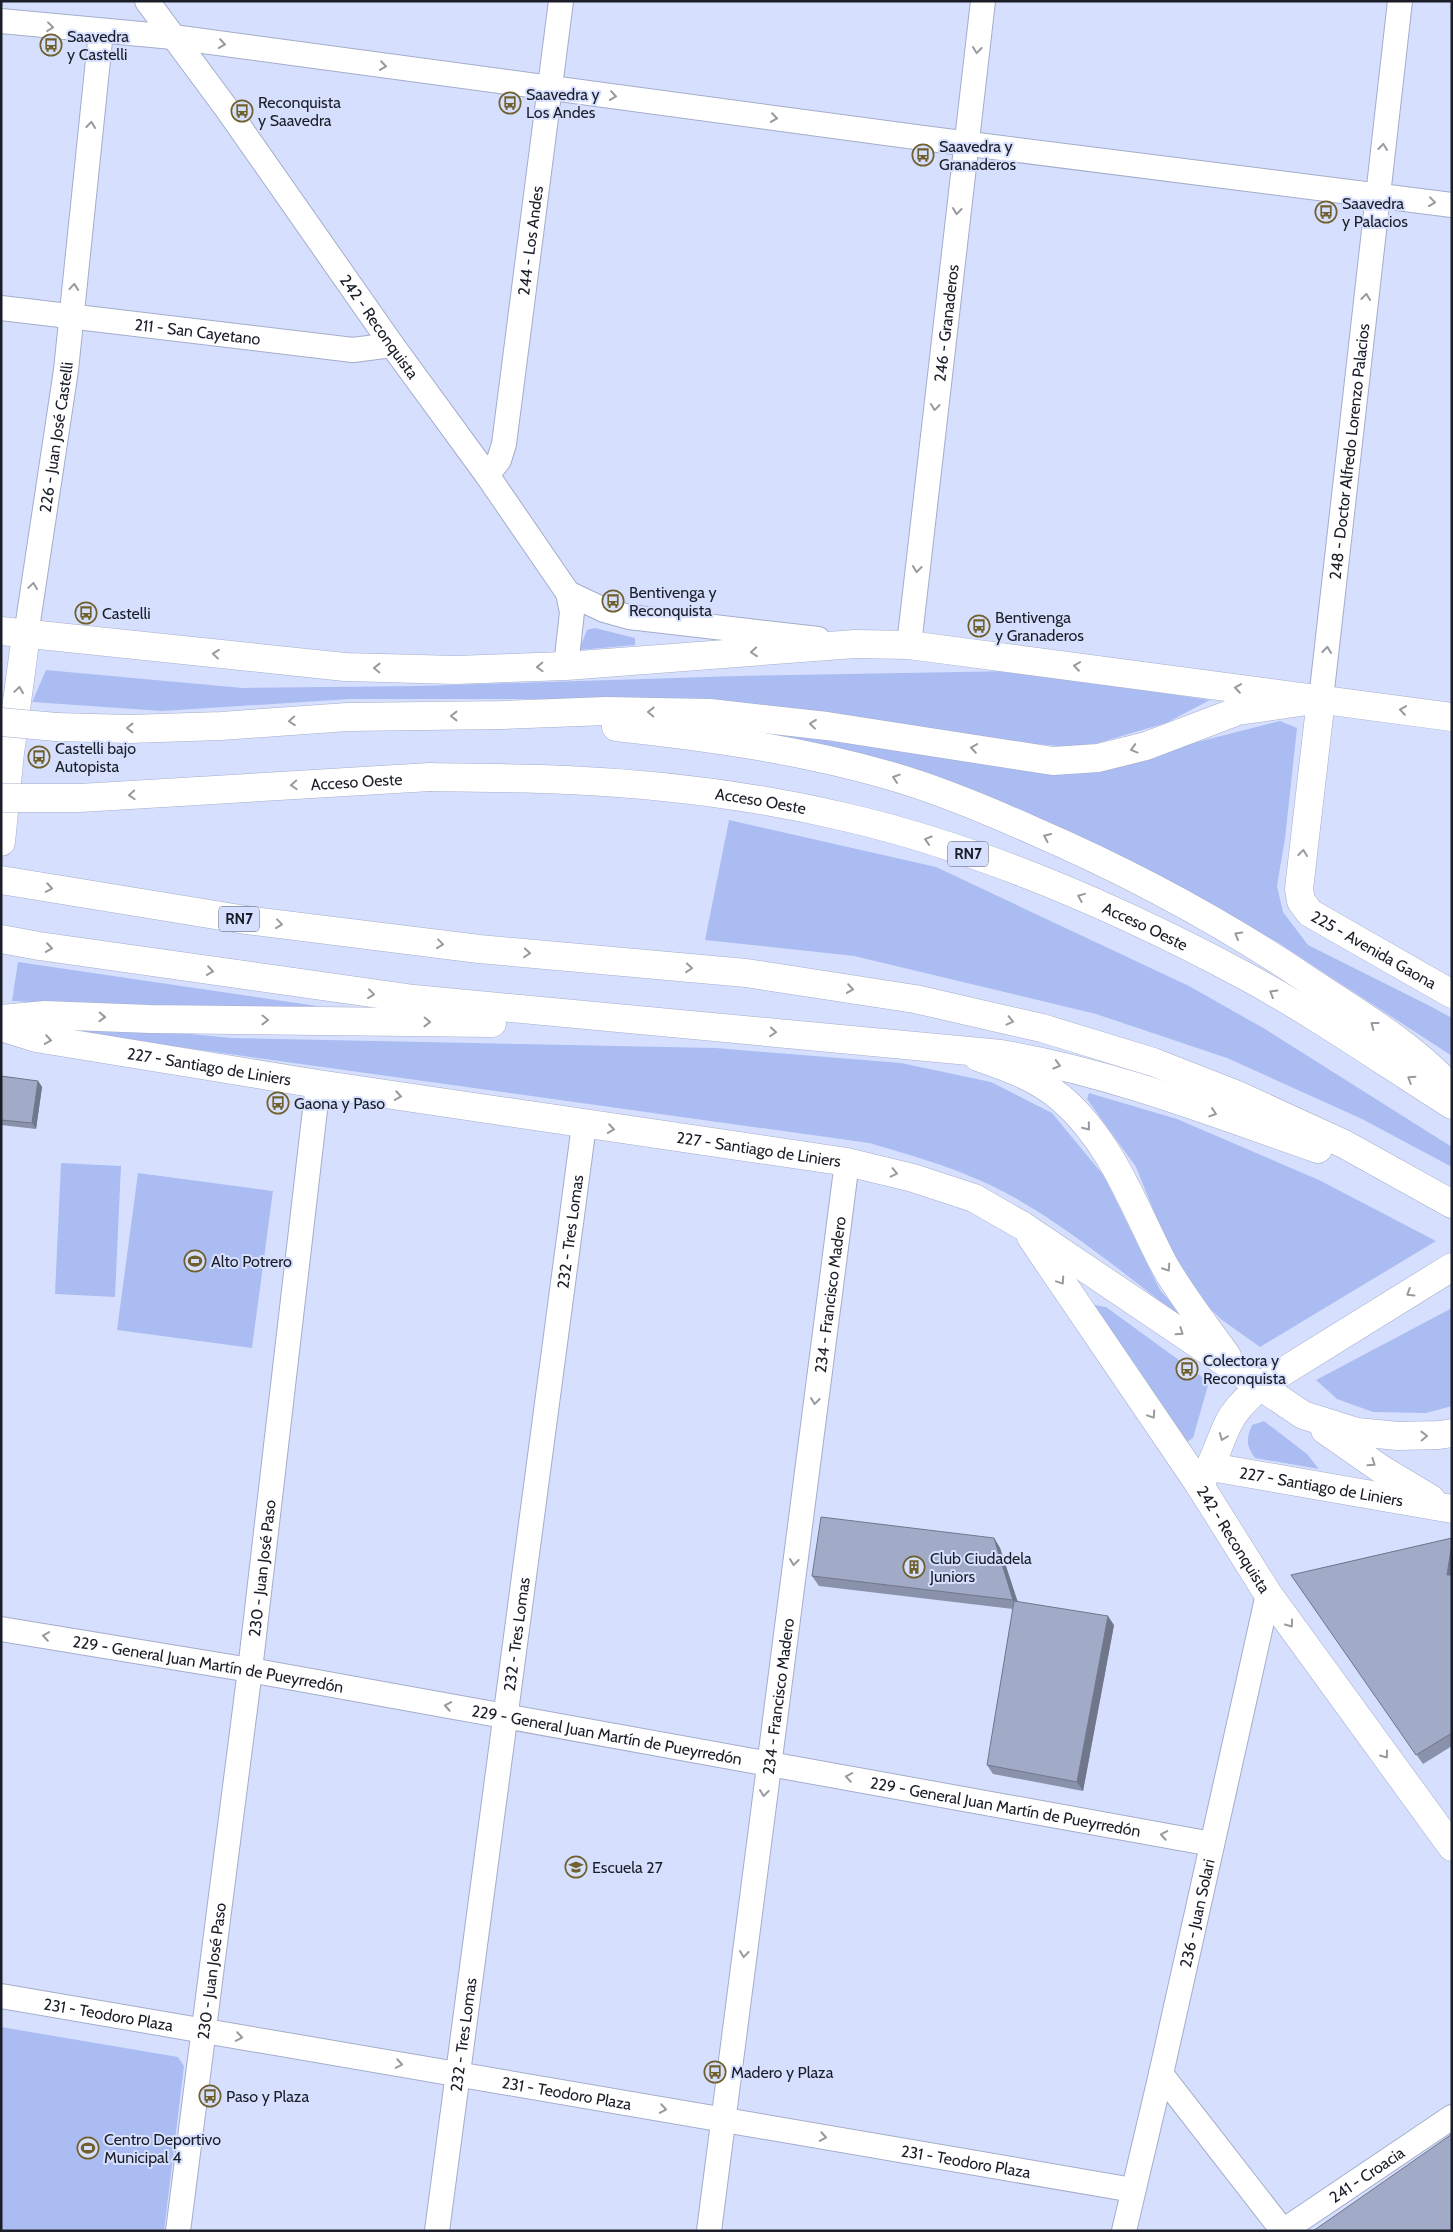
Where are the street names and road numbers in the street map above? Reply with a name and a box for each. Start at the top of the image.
street label: 244 - Los Andes [514,184,547,297]
street label: 246 - Granaderos [930,263,962,383]
street label: 242 - Reconquista [336,271,423,382]
street label: 211 - San Cayetano [134,315,262,348]
street label: 248 - Doctor Alfredo Lorenzo Palacios [1325,322,1373,581]
street label: 226 - Juan José Castelli [35,361,76,514]
street label: Acceso Oeste [310,769,403,794]
street label: Acceso Oeste [714,784,808,818]
road number: RN7 [948,842,988,866]
street label: Acceso Oeste [1100,898,1191,954]
road number: RN7 [219,906,259,932]
street label: 225 - Avenida Gaona [1308,906,1440,993]
street label: 227 - Santiago de Liniers [126,1043,293,1089]
street label: 227 - Santiago de Liniers [675,1127,843,1171]
street label: 232 - Tres Lomas [553,1173,587,1290]
street label: 234 - Francisco Madero [810,1215,849,1374]
street label: 227 - Santiago de Liniers [1238,1463,1405,1510]
street label: 242 - Reconquista [1193,1482,1275,1597]
street label: 230 - Juan José Paso [244,1498,279,1638]
street label: 232 - Tres Lomas [499,1576,533,1692]
street label: 234 - Francisco Madero [758,1617,798,1776]
street label: 229 - General Juan Martín de Pueyrredón [71,1631,345,1696]
street label: 229 - General Juan Martín de Pueyrredón [470,1701,744,1768]
street label: 229 - General Juan Martín de Pueyrredón [869,1773,1142,1840]
street label: 236 - Juan Solari [1176,1857,1218,1969]
street label: 230 - Juan José Paso [193,1901,230,2041]
street label: 232 - Tres Lomas [446,1976,480,2093]
street label: 231 - Teodoro Plaza [42,1994,175,2035]
street label: 231 - Teodoro Plaza [500,2073,633,2113]
street label: 231 - Teodoro Plaza [900,2141,1033,2182]
street label: 241 - Croacia [1326,2142,1408,2207]

